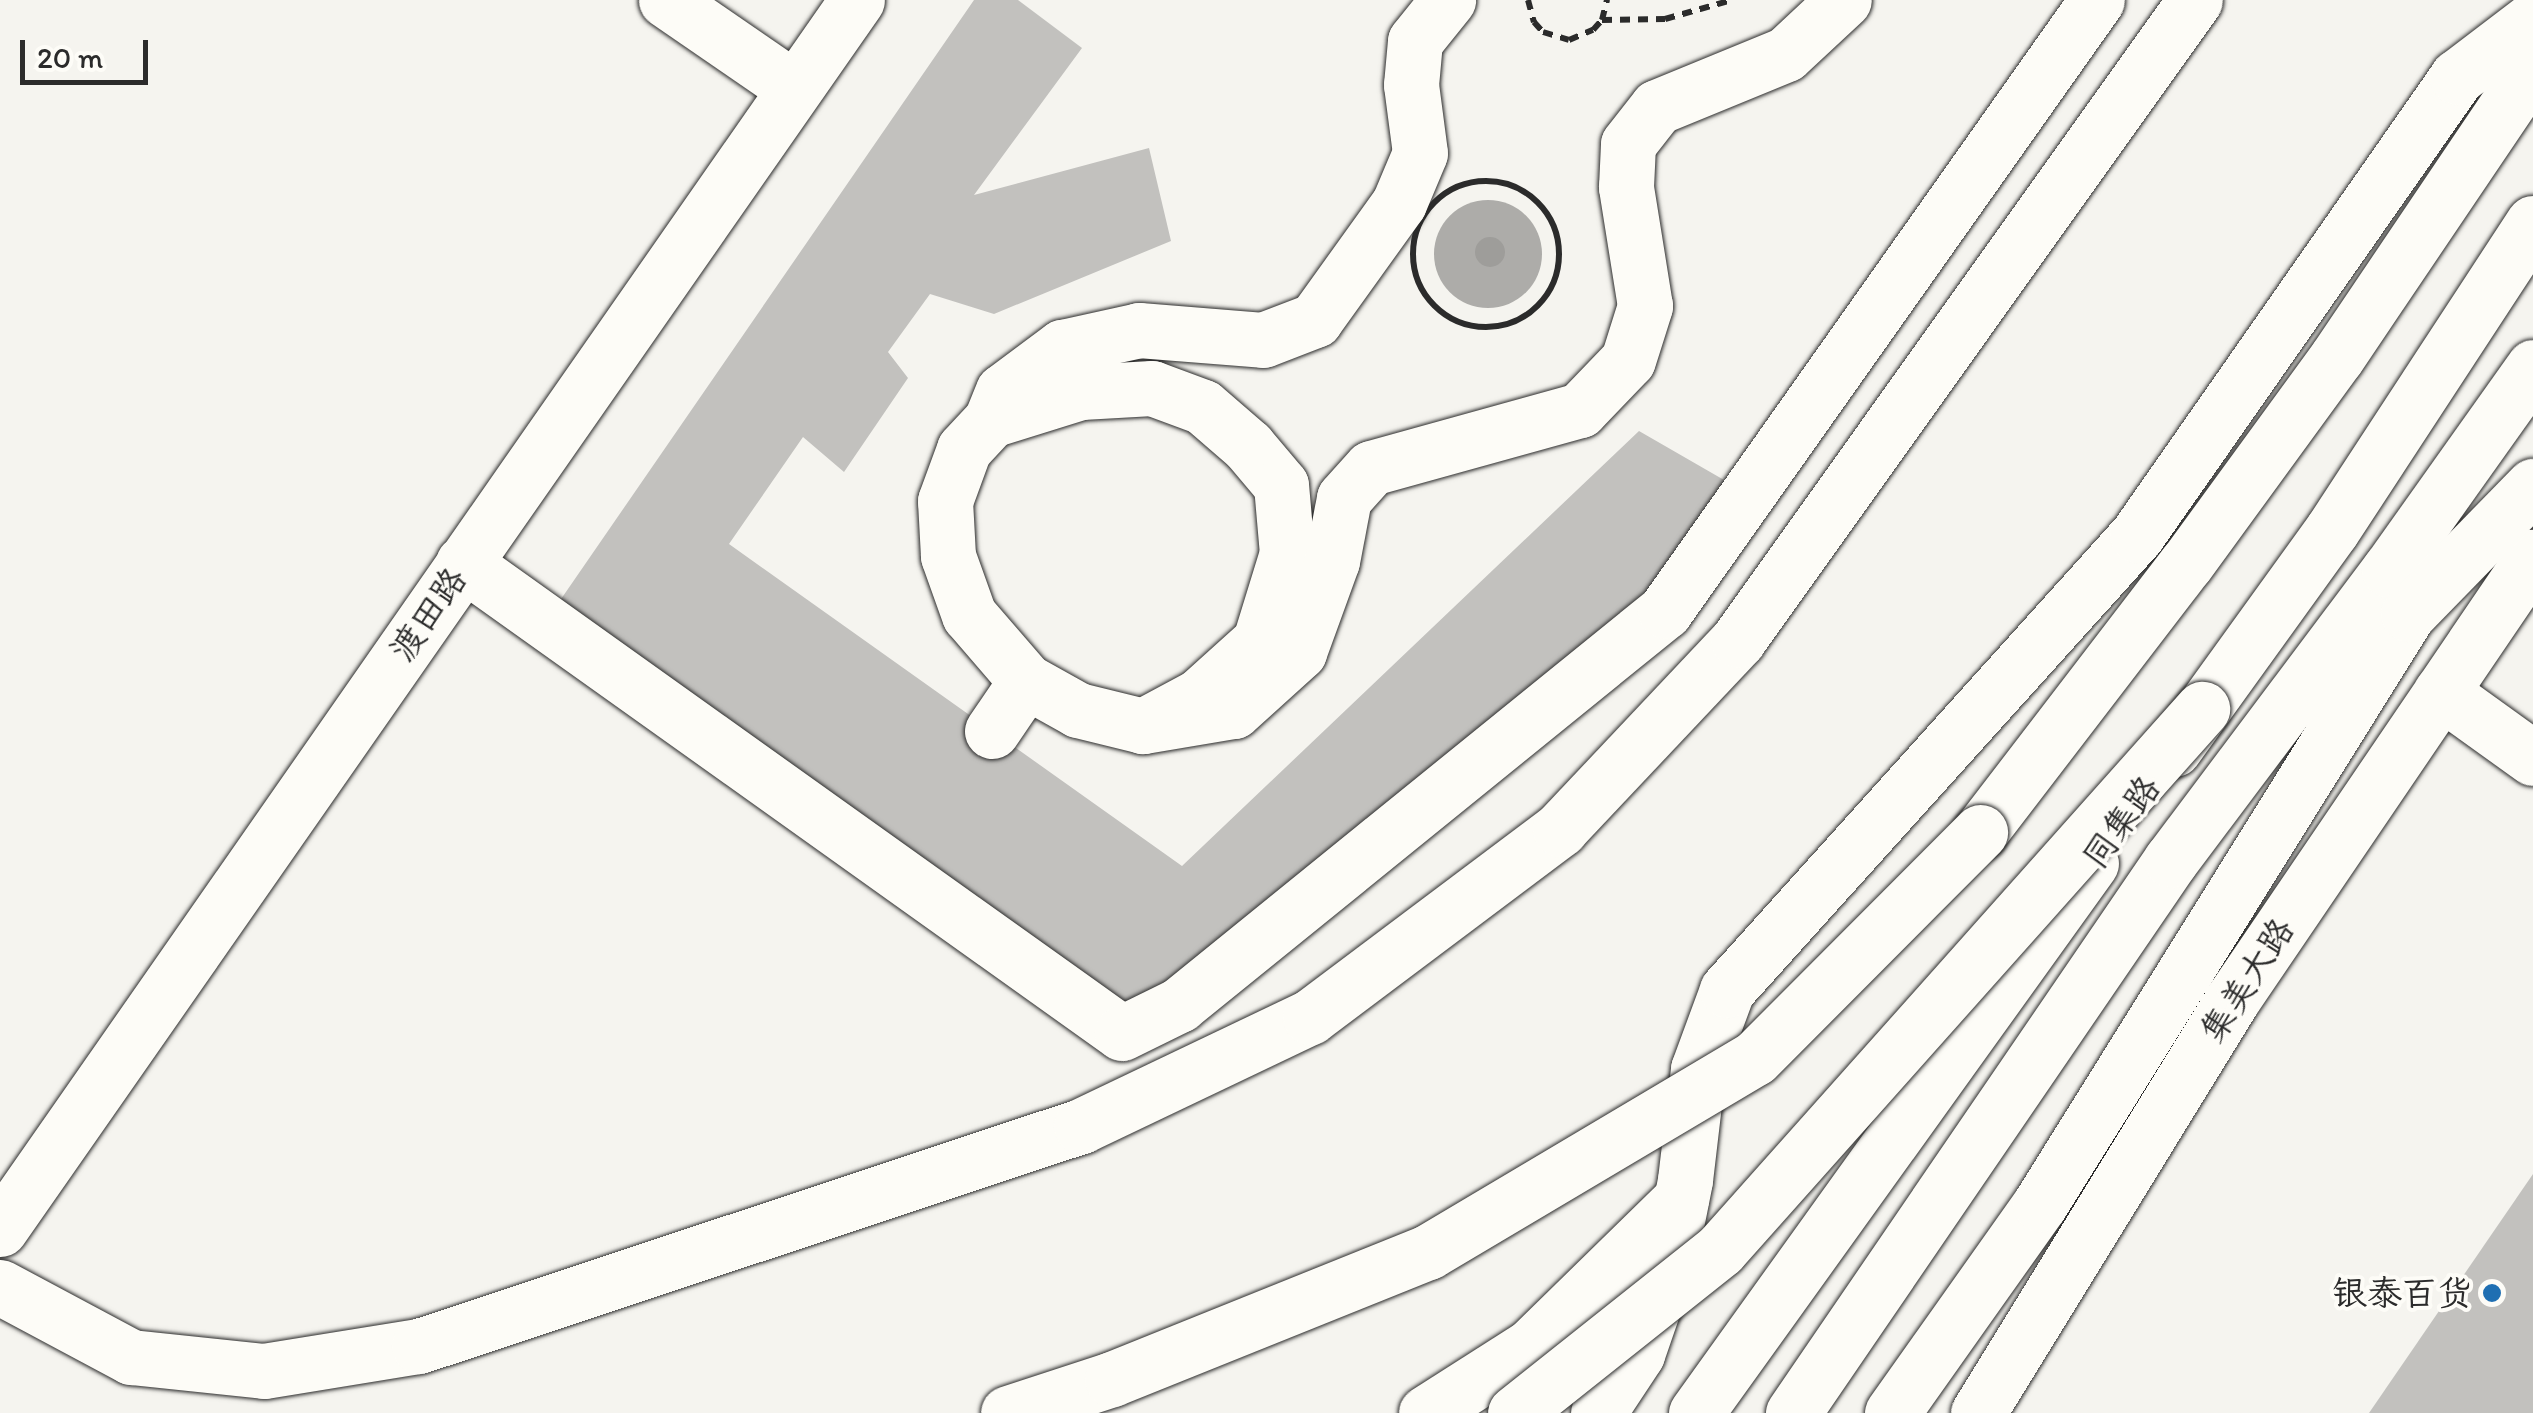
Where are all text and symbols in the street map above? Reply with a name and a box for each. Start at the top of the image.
scale bar [25,20,152,82]
text: 20 m [37,39,103,76]
street label: 渡田路 [381,559,475,669]
street label: 同集路 [2073,767,2169,877]
street label: 集美大路 [2191,910,2303,1050]
place label: 银泰百货 [2332,1272,2472,1314]
marker: 银泰百货 [2481,1282,2503,1304]

